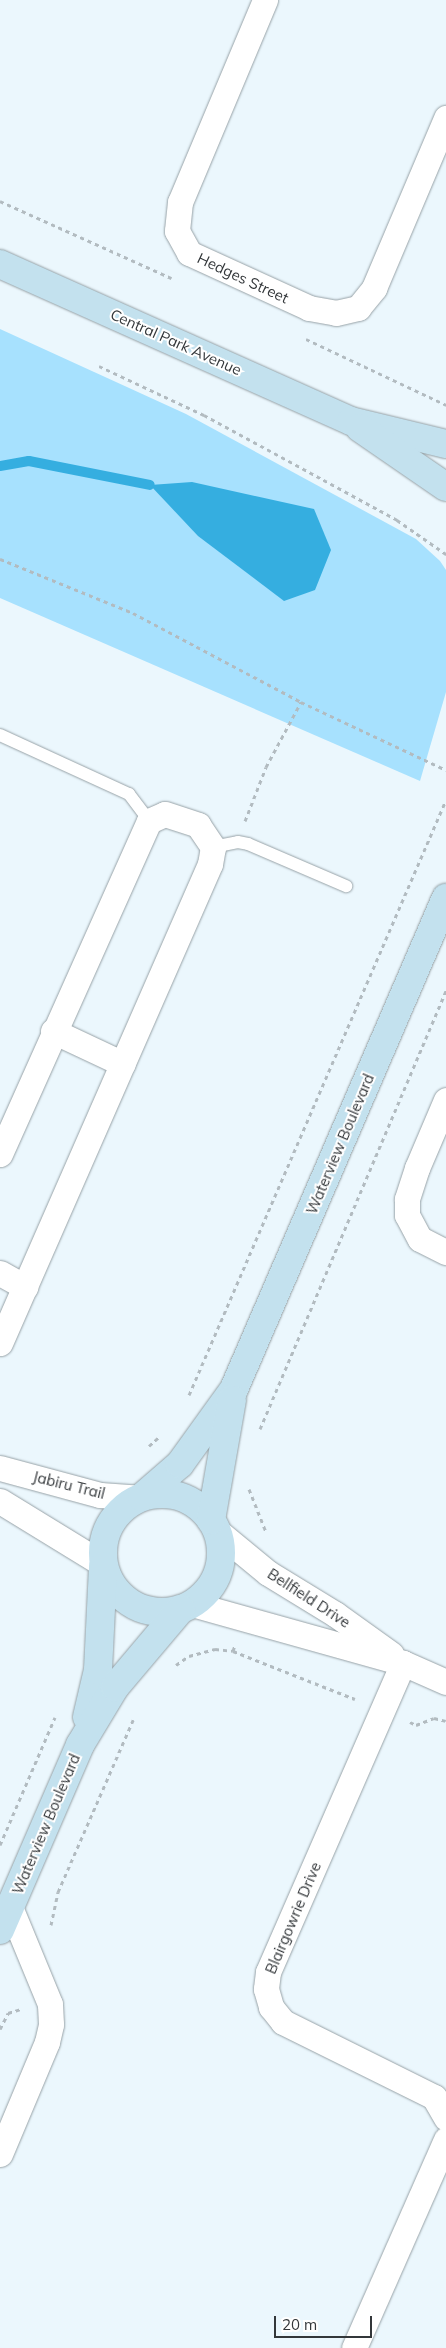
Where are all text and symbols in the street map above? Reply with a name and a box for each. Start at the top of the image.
street label: Hedges Street [194,249,292,307]
street label: Central Park Avenue [108,305,244,379]
street label: Waterview Boulevard [302,1071,378,1217]
street label: Jabiru Trail [31,1467,107,1503]
street label: Bellfield Drive [264,1565,354,1631]
street label: Waterview Boulevard [8,1751,84,1897]
street label: Blairgowrie Drive [261,1859,325,1977]
scale bar [276,2306,374,2338]
text: 20 m [282,2315,317,2334]

